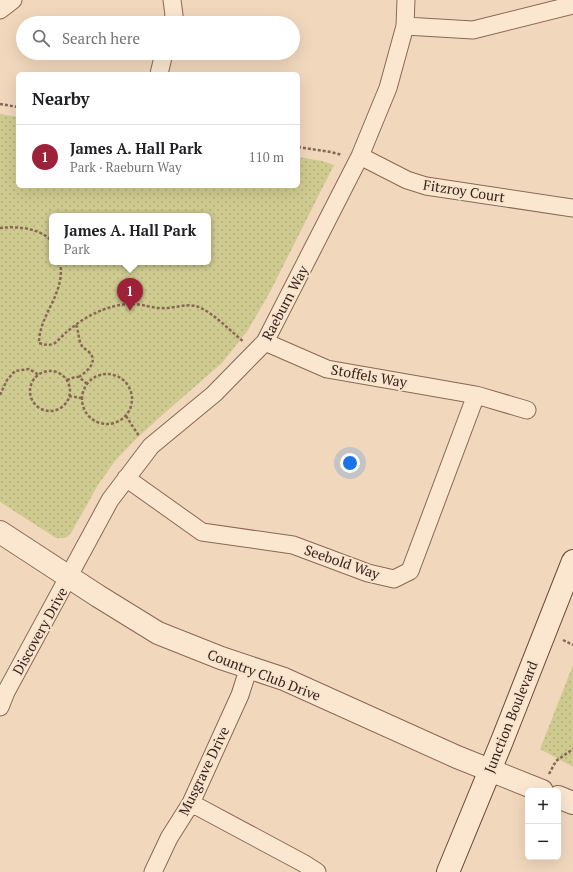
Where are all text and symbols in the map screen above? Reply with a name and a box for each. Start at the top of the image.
search box [16,16,300,60]
icon: search [30,27,52,49]
text: Search here [62,28,140,48]
text: Nearby [32,87,90,110]
text: James A. Hall Park [70,138,202,158]
text: 1 [41,148,49,166]
text: 110 m [249,148,284,166]
text: Park · Raeburn Way [70,158,182,176]
street label: Fitzroy Court [422,175,507,206]
popup [49,213,211,265]
text: James A. Hall Park [64,220,196,240]
text: Park [64,240,90,258]
street label: Raeburn Way [257,261,313,343]
pin: 1 [117,278,143,311]
street label: Stoffels Way [330,359,409,392]
your location [340,453,360,473]
street label: Seebold Way [302,540,383,584]
street label: Discovery Drive [8,584,71,678]
street label: Country Club Drive [205,644,323,705]
street label: Junction Boulevard [479,658,542,776]
street label: Musgrave Drive [174,723,233,818]
map controls [525,788,561,860]
button: + [525,788,561,824]
button: − [525,824,561,860]

